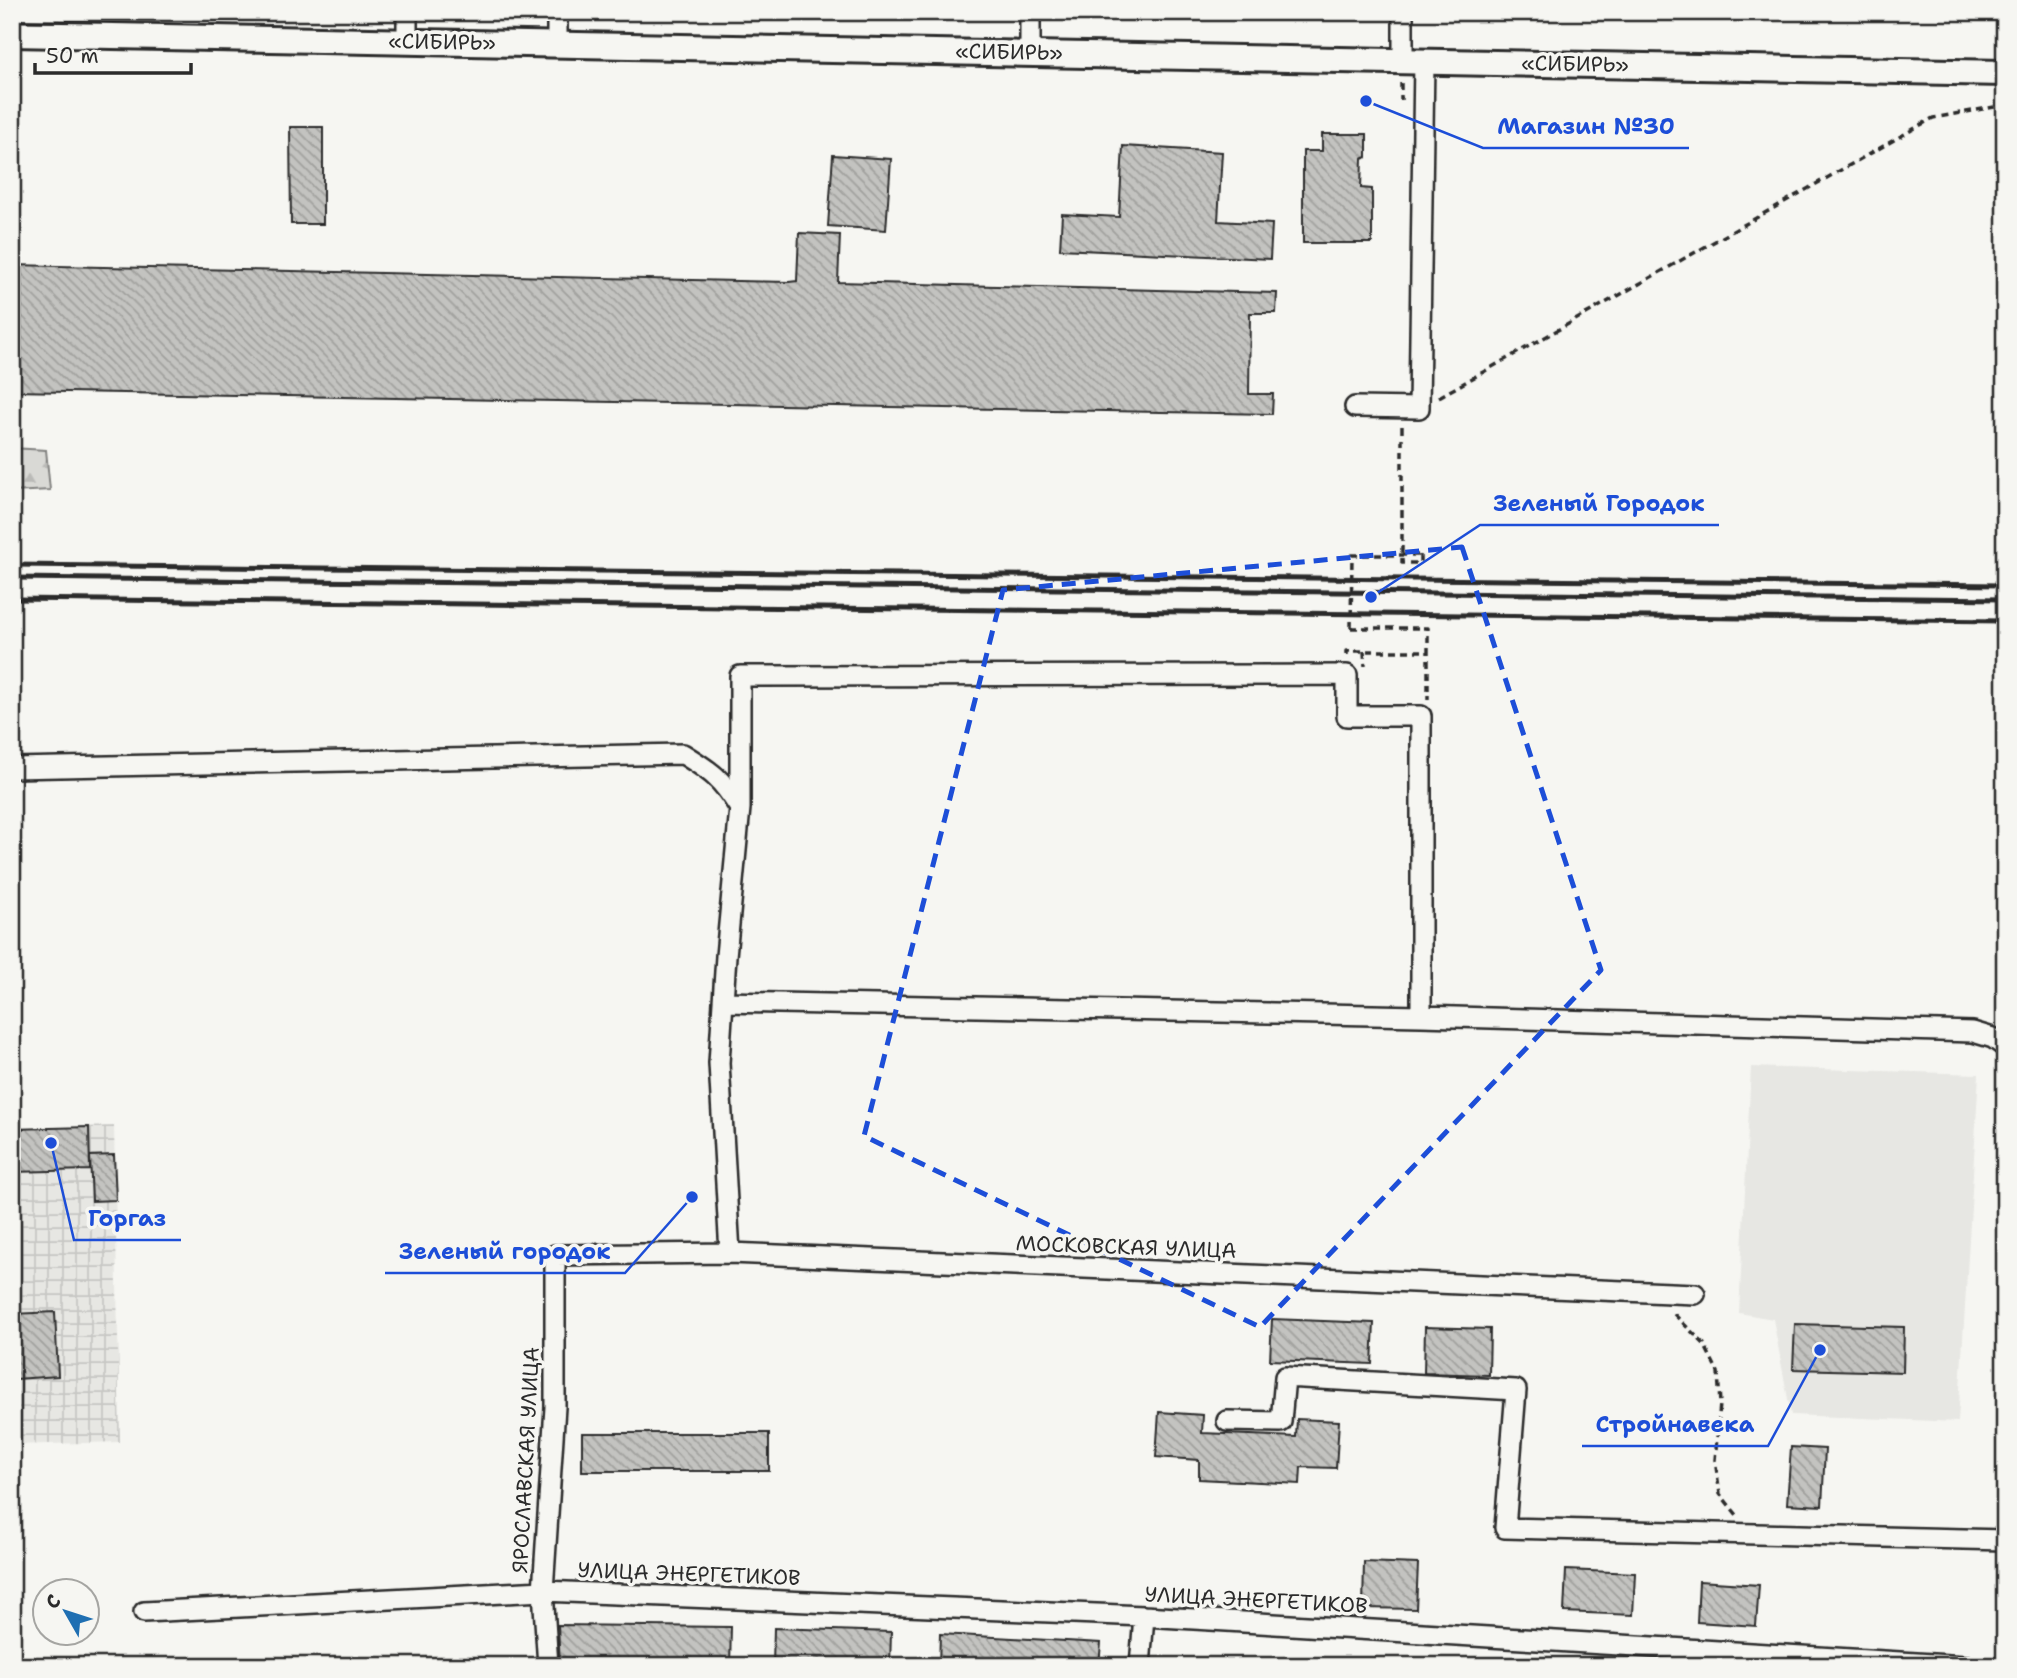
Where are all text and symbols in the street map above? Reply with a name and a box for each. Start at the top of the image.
street label: «СИБИРЬ» [388,27,496,57]
scale bar [35,32,191,76]
street label: «СИБИРЬ» [955,37,1063,67]
text: 50 m [46,42,99,70]
street label: «СИБИРЬ» [1521,49,1629,79]
callout: Магазин №30 [1483,104,1689,148]
text: Магазин №30 [1497,111,1675,141]
callout: Зеленый Городок [1480,481,1719,525]
text: Зеленый Городок [1493,488,1705,518]
callout: Горгаз [74,1196,181,1240]
text: Горгаз [88,1203,166,1233]
callout: Зеленый городок [385,1229,625,1273]
street label: МОСКОВСКАЯ УЛИЦА [1015,1229,1237,1265]
text: Зеленый городок [399,1236,611,1266]
street label: ЯРОСЛАВСКАЯ УЛИЦА [506,1346,546,1574]
callout: Стройнавека [1582,1402,1768,1446]
text: Стройнавека [1596,1409,1755,1439]
street label: УЛИЦА ЭНЕРГЕТИКОВ [577,1556,801,1592]
north arrow [32,1576,102,1646]
street label: УЛИЦА ЭНЕРГЕТИКОВ [1144,1580,1368,1620]
text: С [40,1589,67,1614]

